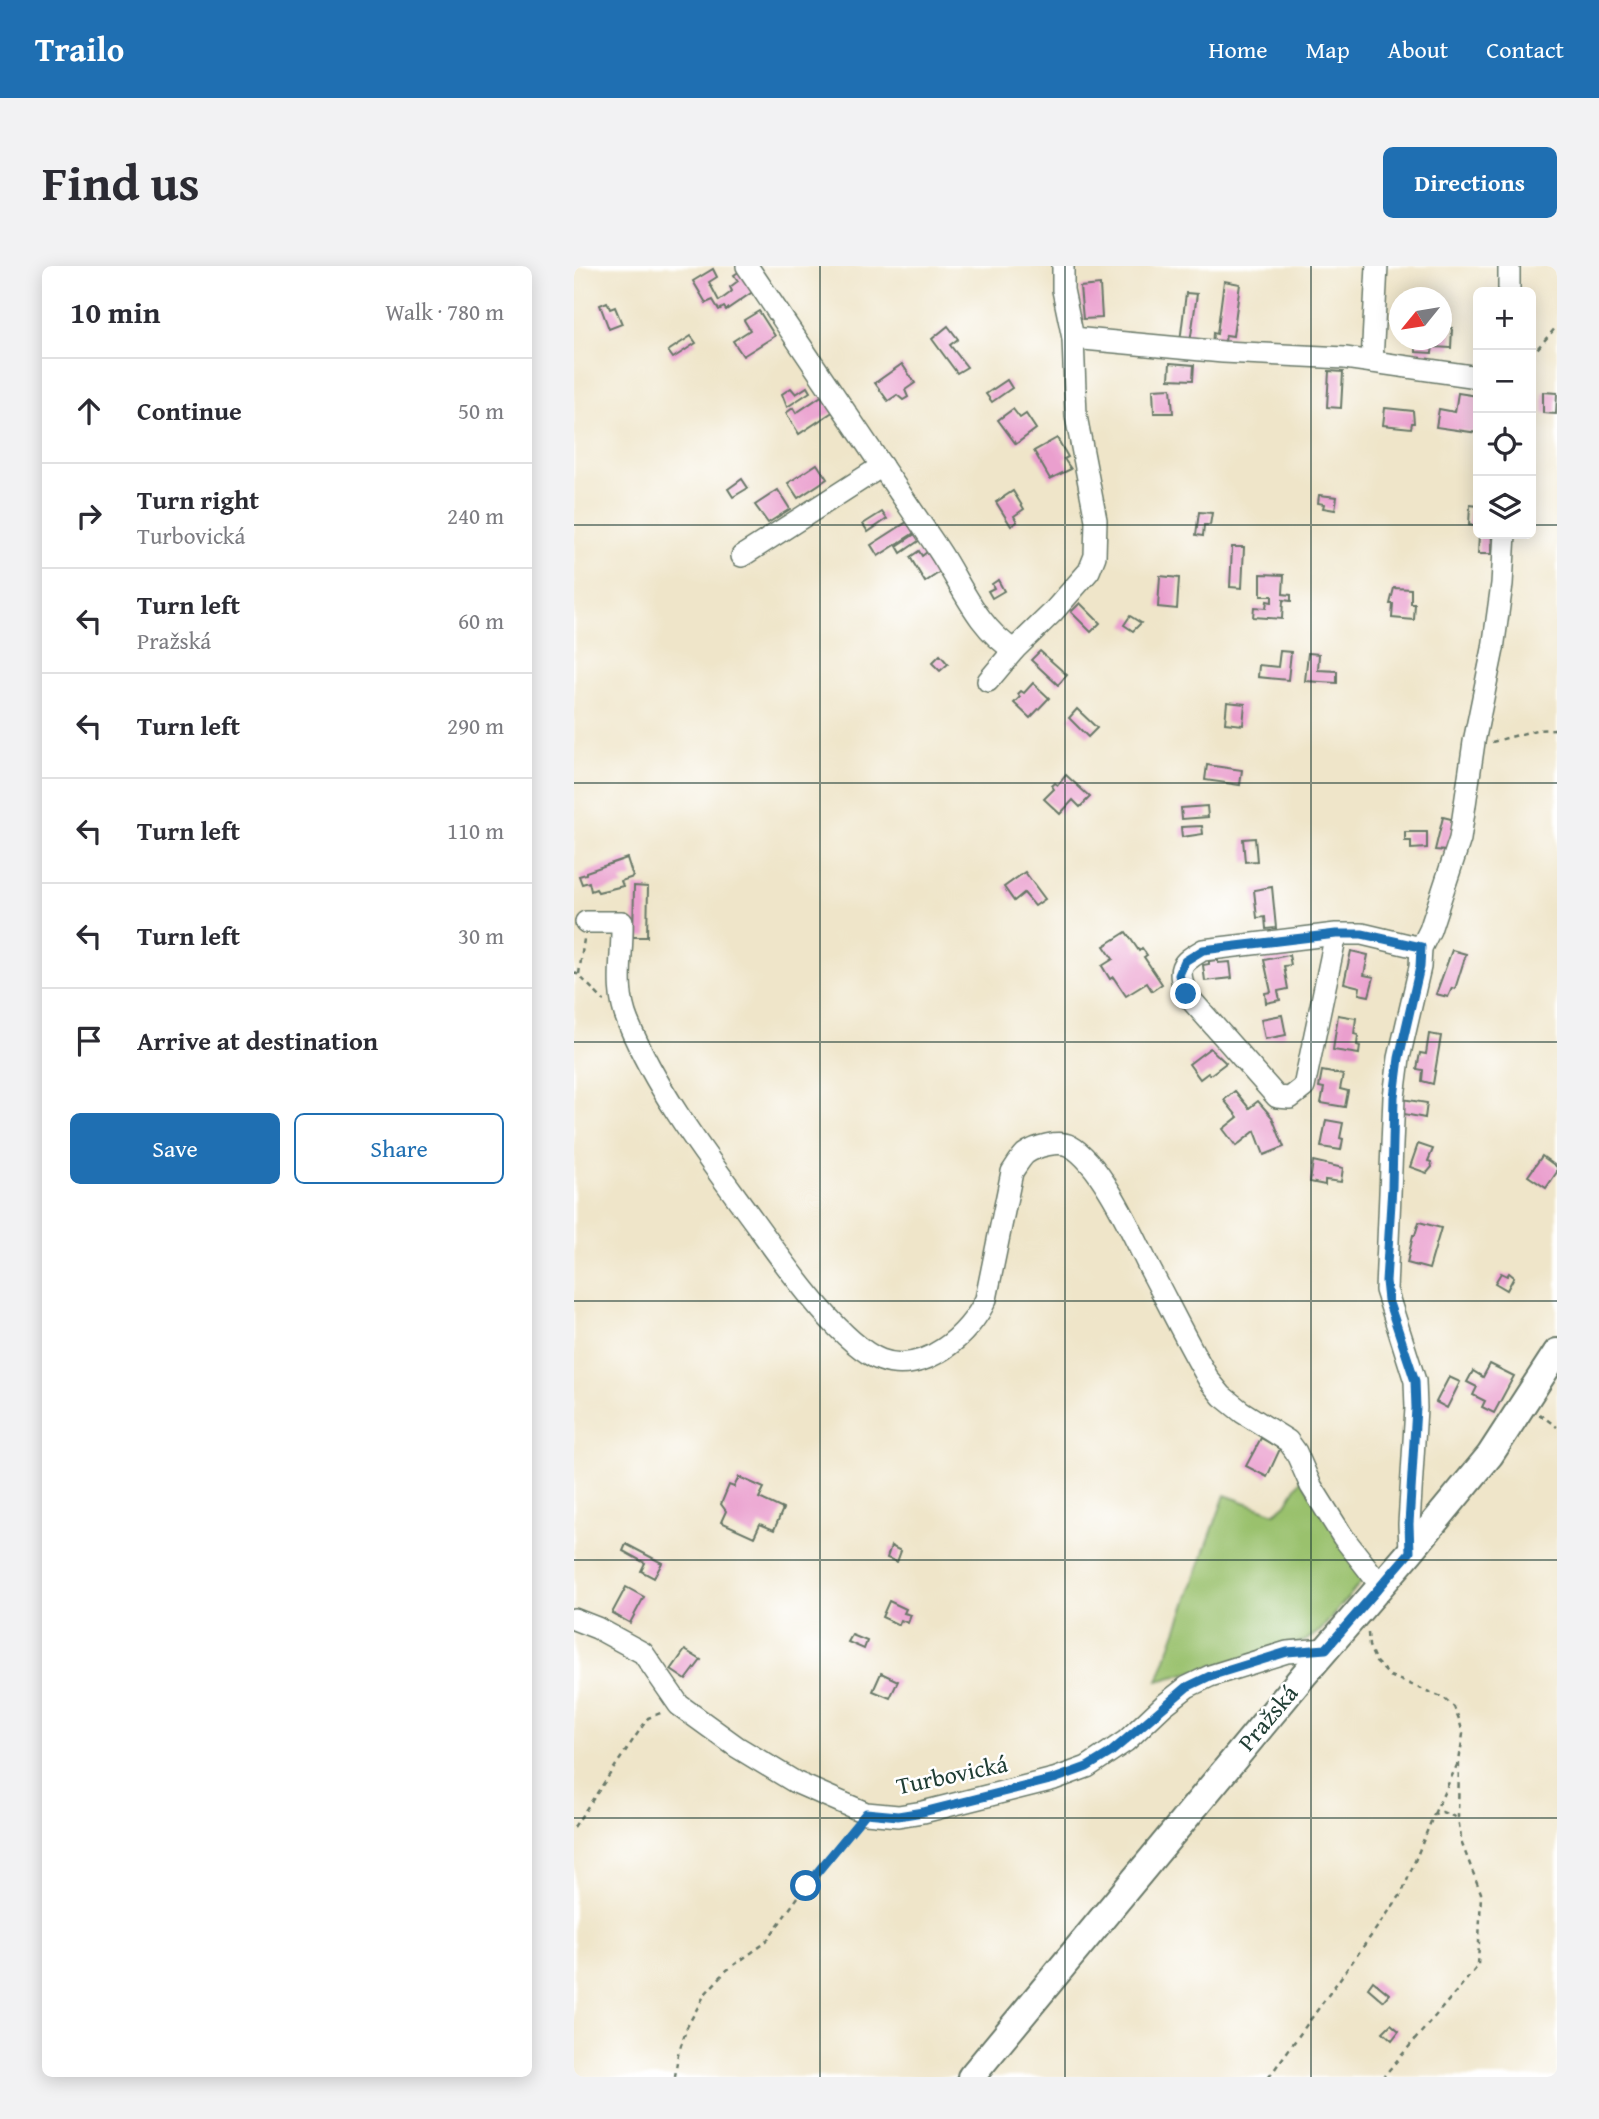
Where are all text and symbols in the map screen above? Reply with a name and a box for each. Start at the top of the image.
text: Trailo [35,25,124,73]
text: Home [1209,32,1268,67]
text: Map [1306,32,1350,67]
text: About [1388,32,1448,67]
text: Contact [1486,32,1564,67]
text: Find us [42,146,200,218]
button: Directions [1383,147,1557,218]
north arrow [1389,287,1452,350]
map controls [1473,287,1536,539]
button: + [1473,287,1536,350]
text: 10 min [70,290,160,334]
text: Walk · 780 m [385,295,504,328]
button: − [1473,350,1536,413]
text: Continue [137,391,242,430]
icon: ahead [70,392,108,430]
text: 50 m [458,394,504,427]
button: locate [1473,413,1536,476]
button: layers [1473,476,1536,539]
text: Turn right [137,480,259,519]
icon: right [70,497,108,535]
text: 240 m [447,499,504,532]
text: Turbovická [137,519,245,552]
text: Turn left [137,585,240,624]
icon: left [70,602,108,640]
text: 60 m [458,604,504,637]
text: Pražská [137,624,211,657]
text: Turn left [137,706,240,745]
icon: left [70,707,108,745]
text: 290 m [447,709,504,742]
text: Turn left [137,811,240,850]
icon: left [70,812,108,850]
text: 110 m [447,814,504,847]
text: Turn left [137,916,240,955]
icon: left [70,917,108,955]
text: 30 m [458,919,504,952]
route end [1170,978,1201,1009]
text: Arrive at destination [137,1021,378,1060]
icon: arrive [70,1022,108,1060]
button: Save [70,1113,280,1184]
button: Share [294,1113,504,1184]
street label: Pražská [1229,1676,1306,1759]
street label: Turbovická [893,1746,1011,1803]
route start [790,1870,821,1901]

